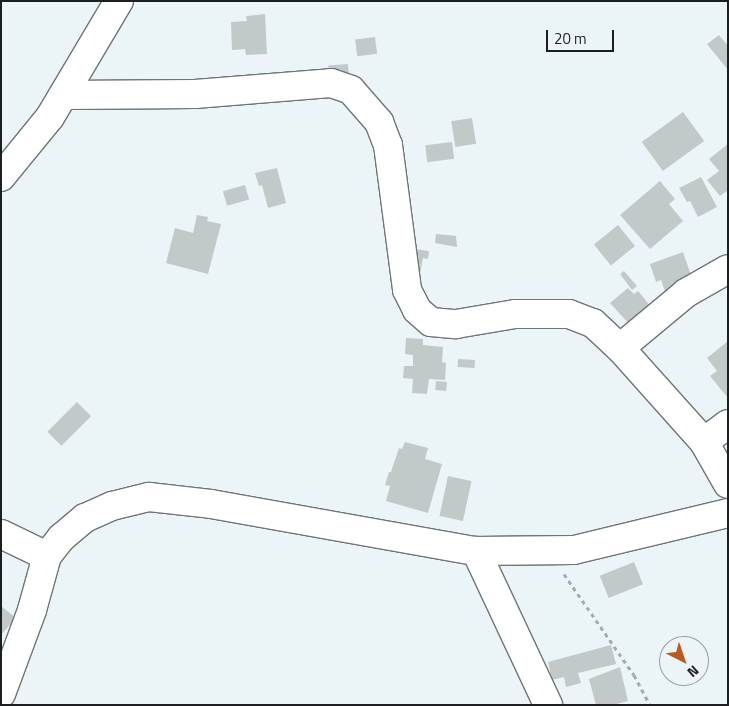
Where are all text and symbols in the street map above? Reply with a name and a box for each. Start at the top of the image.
scale bar [549,20,616,52]
text: 20 m [554,27,587,50]
north arrow [659,636,709,686]
text: N [683,661,704,683]

